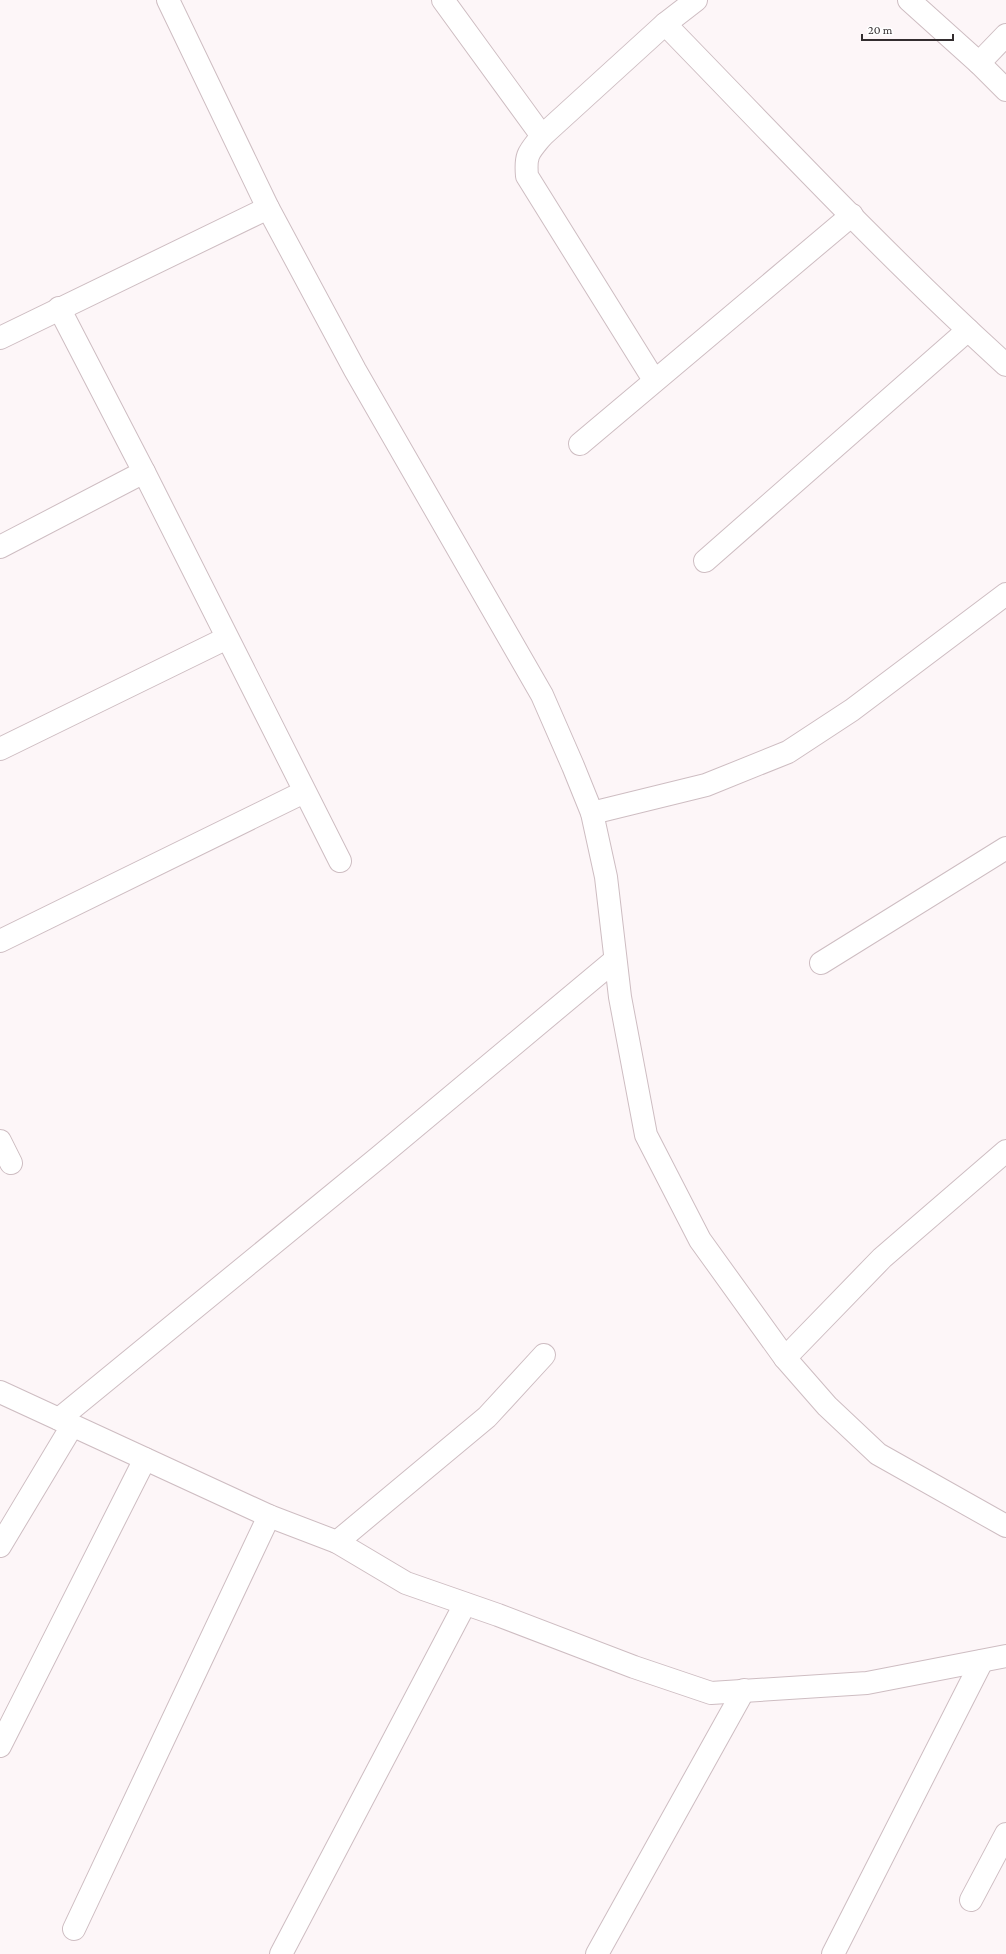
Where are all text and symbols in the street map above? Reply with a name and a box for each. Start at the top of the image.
scale bar [862,16,953,42]
text: 20 m [868,23,893,37]

